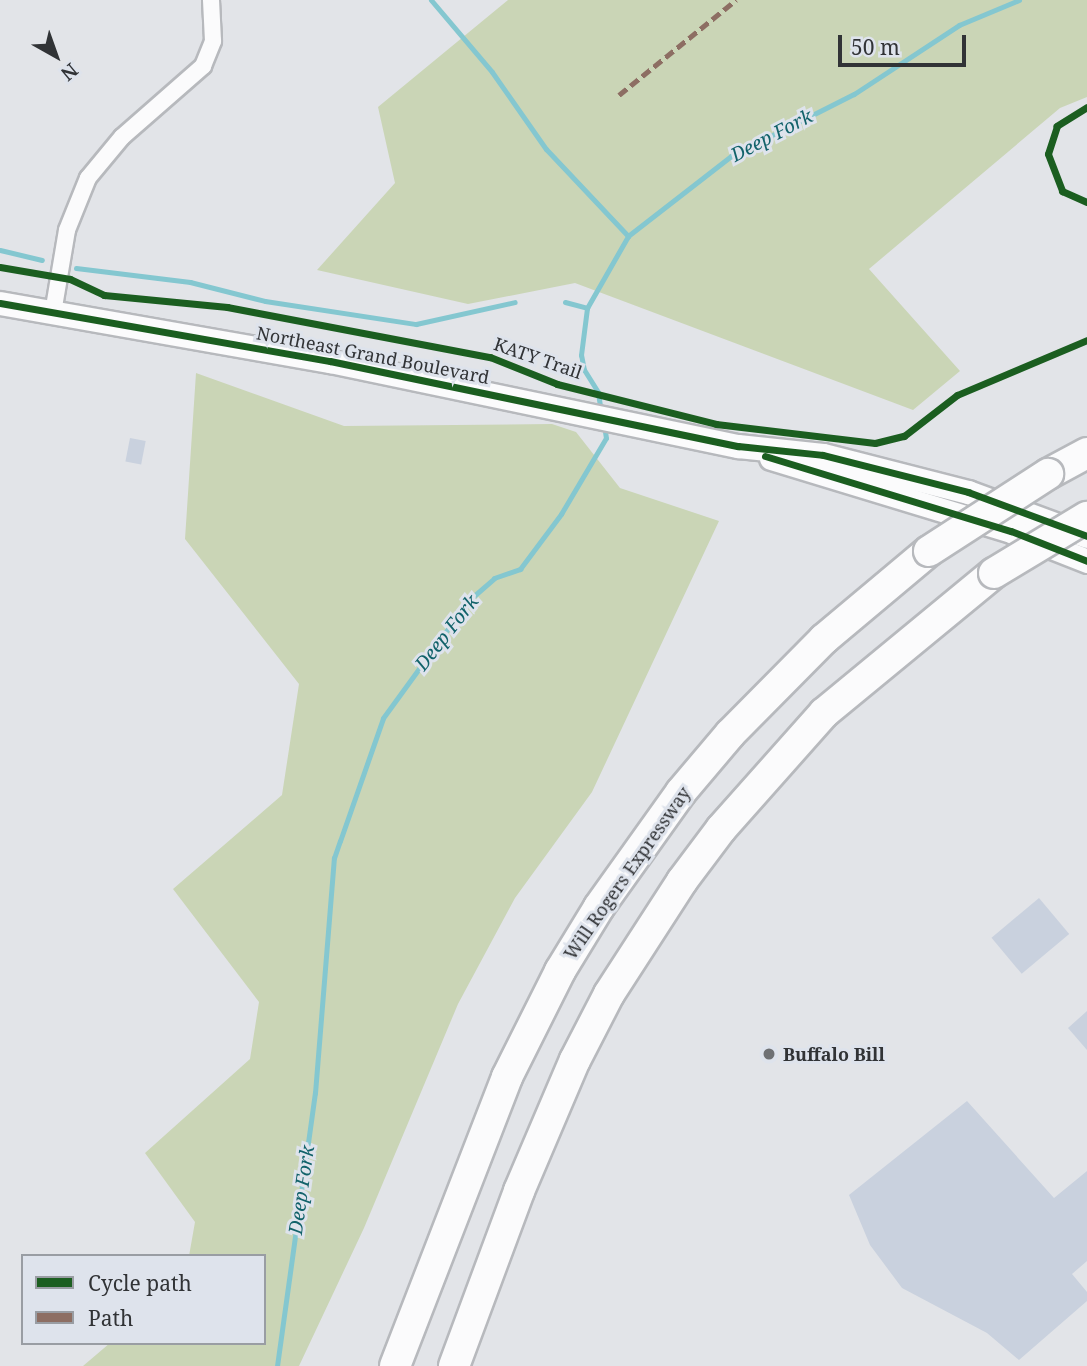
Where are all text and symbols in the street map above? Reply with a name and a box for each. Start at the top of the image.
north arrow [21,21,91,91]
scale bar [842,21,970,65]
text: 50 m [851,33,900,61]
text: N [55,57,84,87]
water label: Deep Fork [727,105,817,167]
street label: Northeast Grand Boulevard [255,322,491,388]
street label: KATY Trail [491,333,585,383]
water label: Deep Fork [410,591,484,675]
street label: Will Rogers Expressway [559,783,695,963]
place label: Buffalo Bill [783,1043,885,1065]
marker: Buffalo Bill [761,1046,777,1062]
water label: Deep Fork [284,1144,320,1236]
legend [21,1254,266,1345]
text: Cycle path [88,1269,192,1297]
text: Path [88,1304,133,1332]

